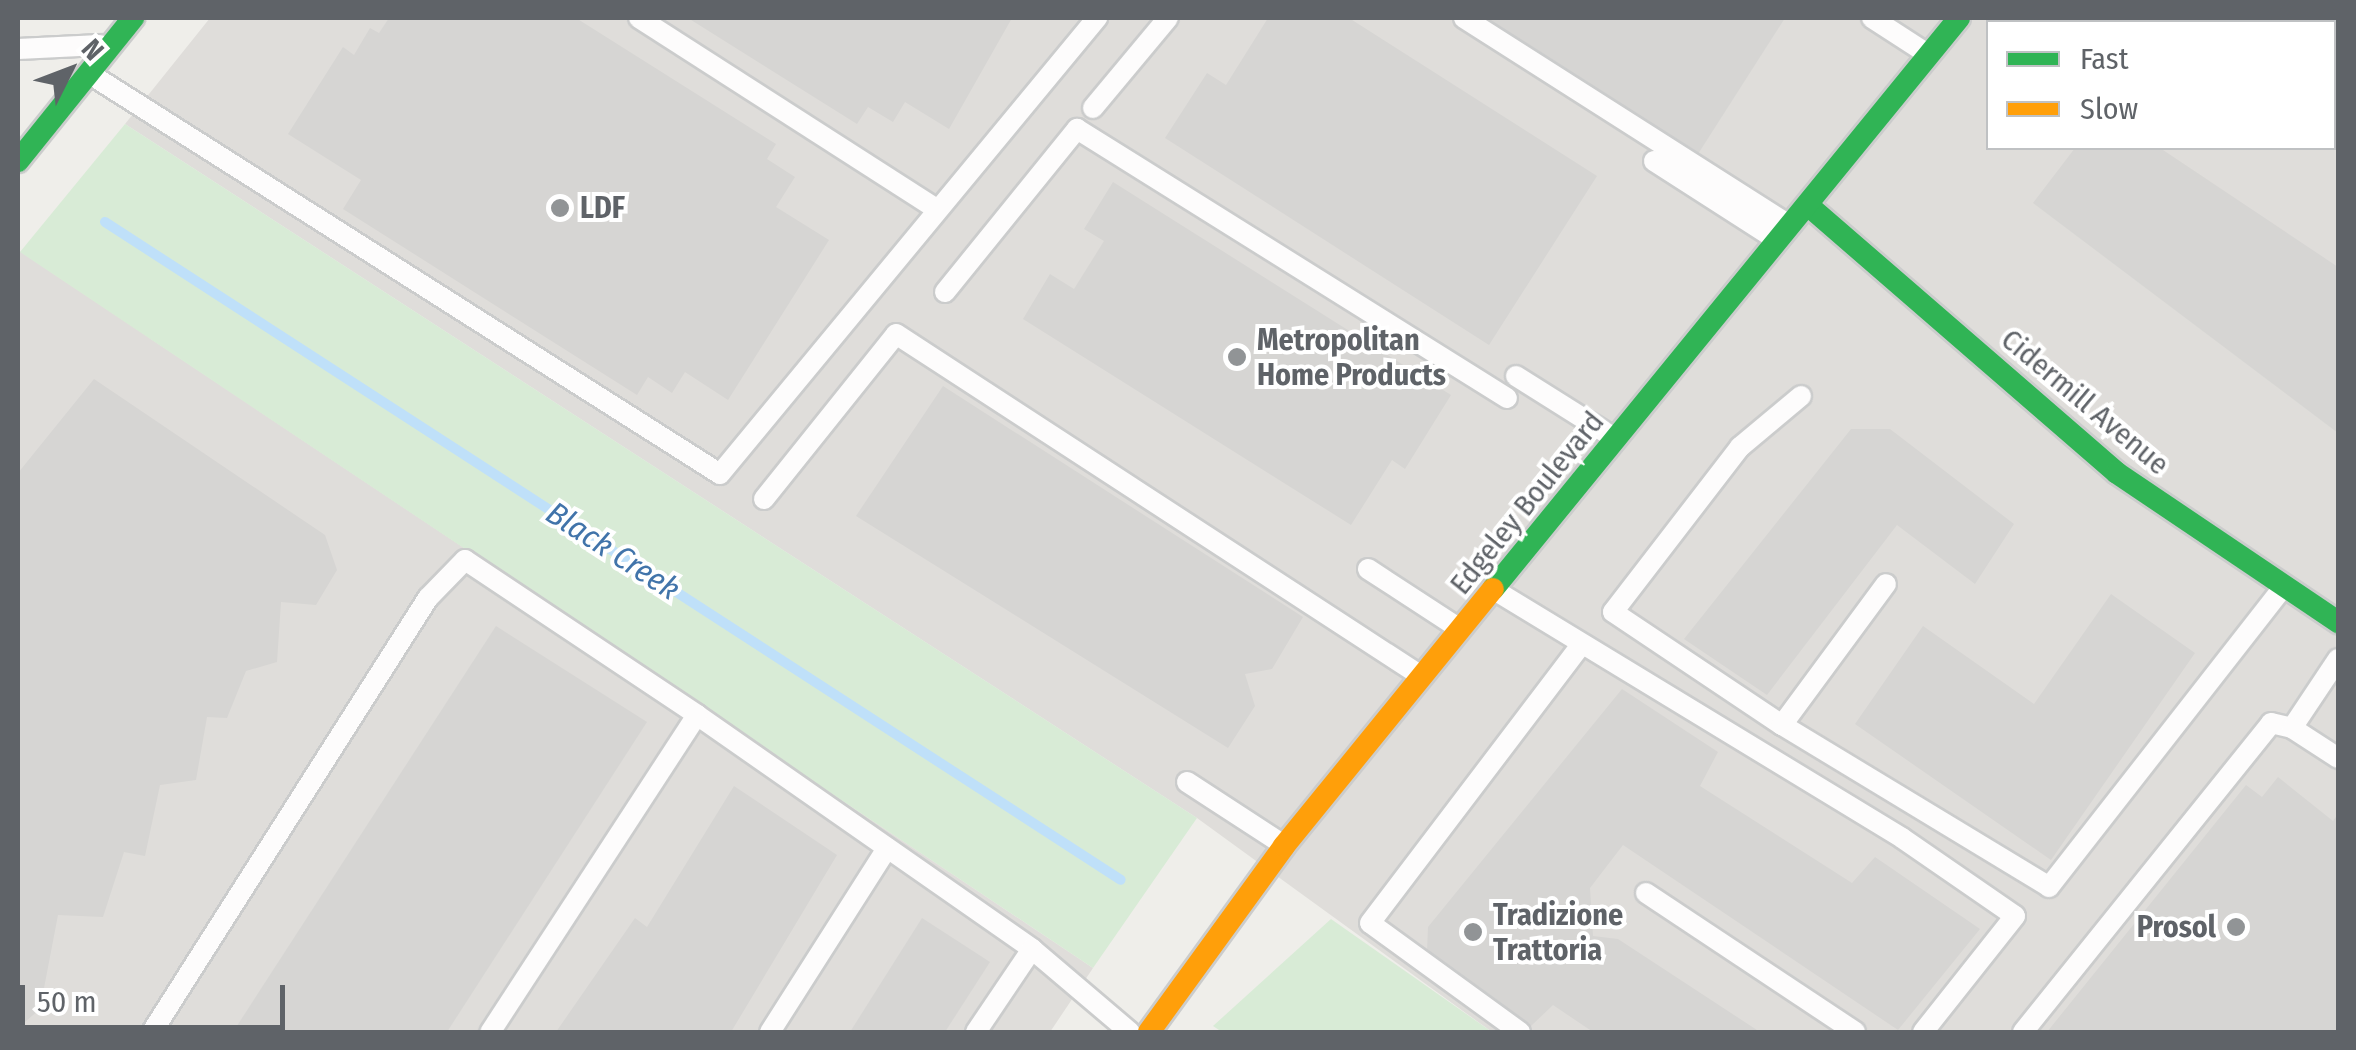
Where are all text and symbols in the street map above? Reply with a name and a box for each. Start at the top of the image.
north arrow [20,20,120,120]
legend [1986,20,2336,150]
text: N [75,32,111,67]
text: Fast [2080,41,2128,77]
text: Slow [2080,91,2138,127]
place label: LDF [580,190,625,226]
marker: LDF [549,197,571,219]
street label: Cidermill Avenue [1994,321,2176,483]
place label: Metropolitan Home Products [1257,322,1446,392]
marker: Metropolitan Home Products [1226,346,1248,368]
street label: Edgeley Boulevard [1442,404,1612,602]
water label: Black Creek [539,494,687,608]
place label: Tradizione Trattoria [1493,897,1623,968]
place label: Prosol [2137,909,2216,945]
marker: Prosol [2225,916,2247,938]
marker: Tradizione Trattoria [1462,921,1484,943]
scale bar [25,965,290,1027]
text: 50 m [37,984,97,1020]

